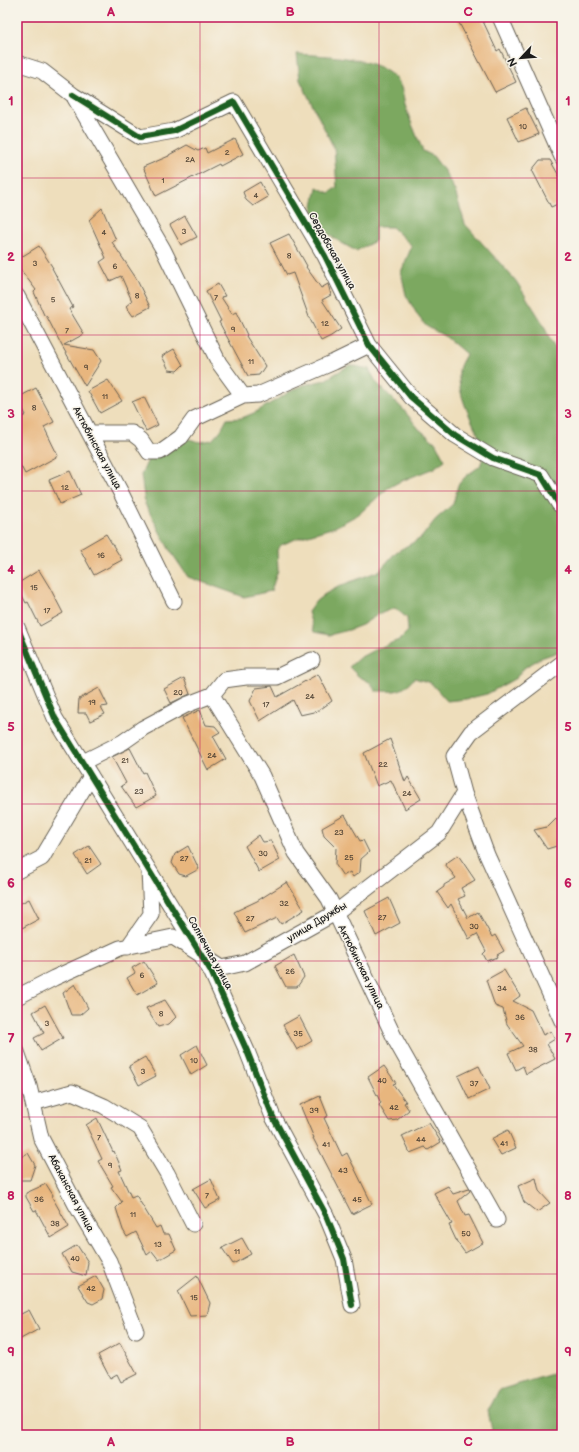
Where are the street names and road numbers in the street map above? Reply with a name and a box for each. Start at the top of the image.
street label: Сердобская улица [306,210,358,292]
street label: Актюбинская улица [70,404,124,492]
street label: улица Дружбы [285,900,349,944]
street label: Солнечная улица [185,914,235,992]
street label: Актюбинская улица [335,922,387,1011]
street label: Абаканская улица [45,1151,97,1234]

